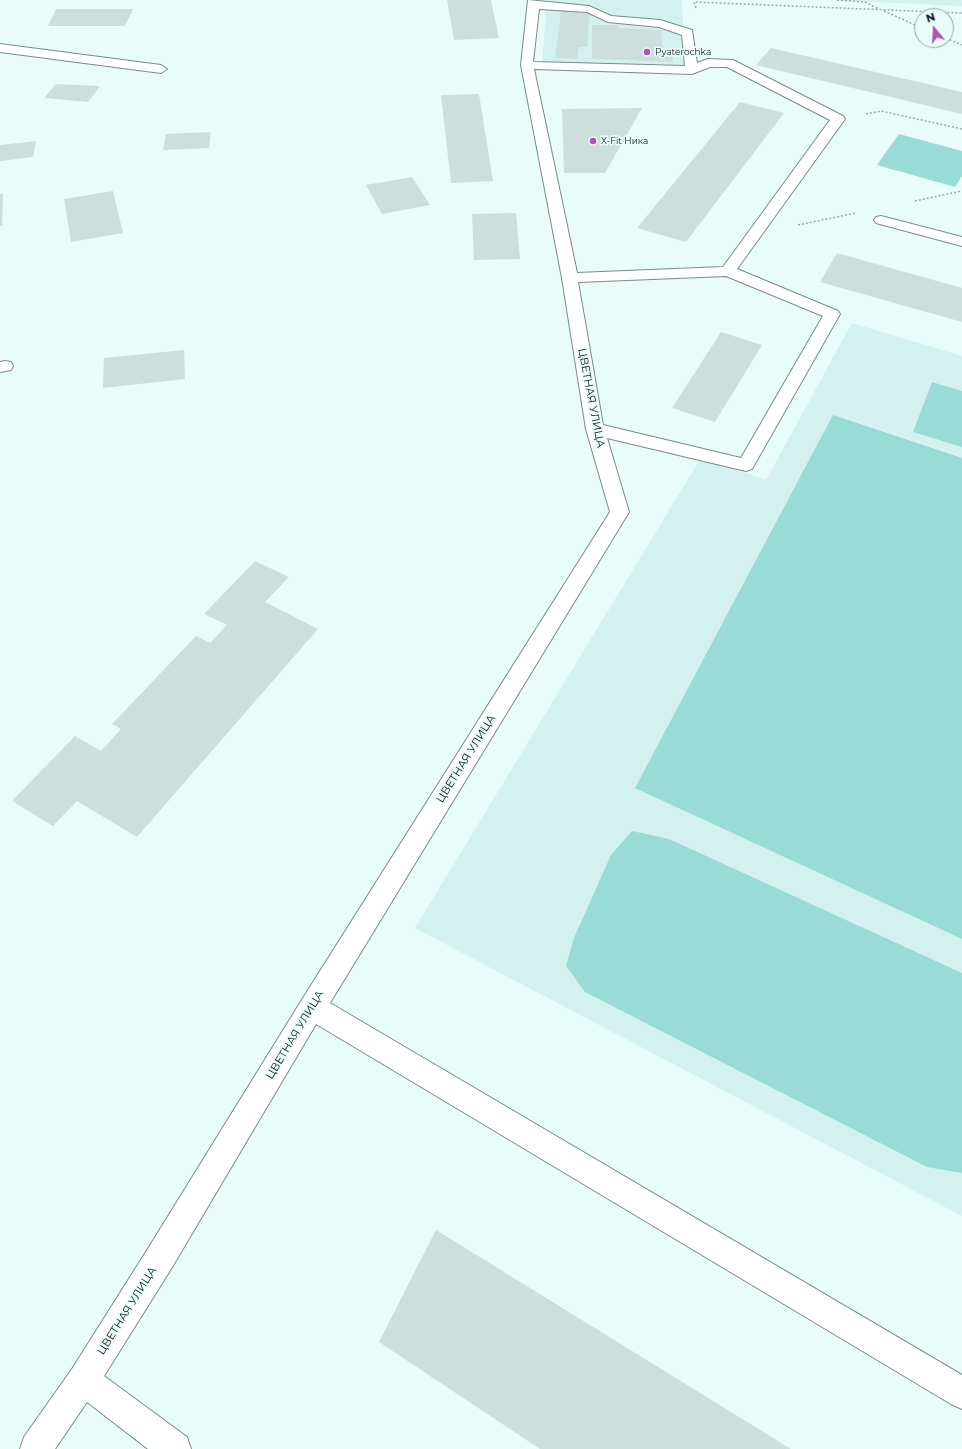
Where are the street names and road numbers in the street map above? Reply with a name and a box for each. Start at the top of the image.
street label: ЦВЕТНАЯ УЛИЦА [575,347,607,449]
street label: ЦВЕТНАЯ УЛИЦА [434,713,498,805]
street label: ЦВЕТНАЯ УЛИЦА [263,988,327,1082]
street label: ЦВЕТНАЯ УЛИЦА [95,1265,159,1357]

